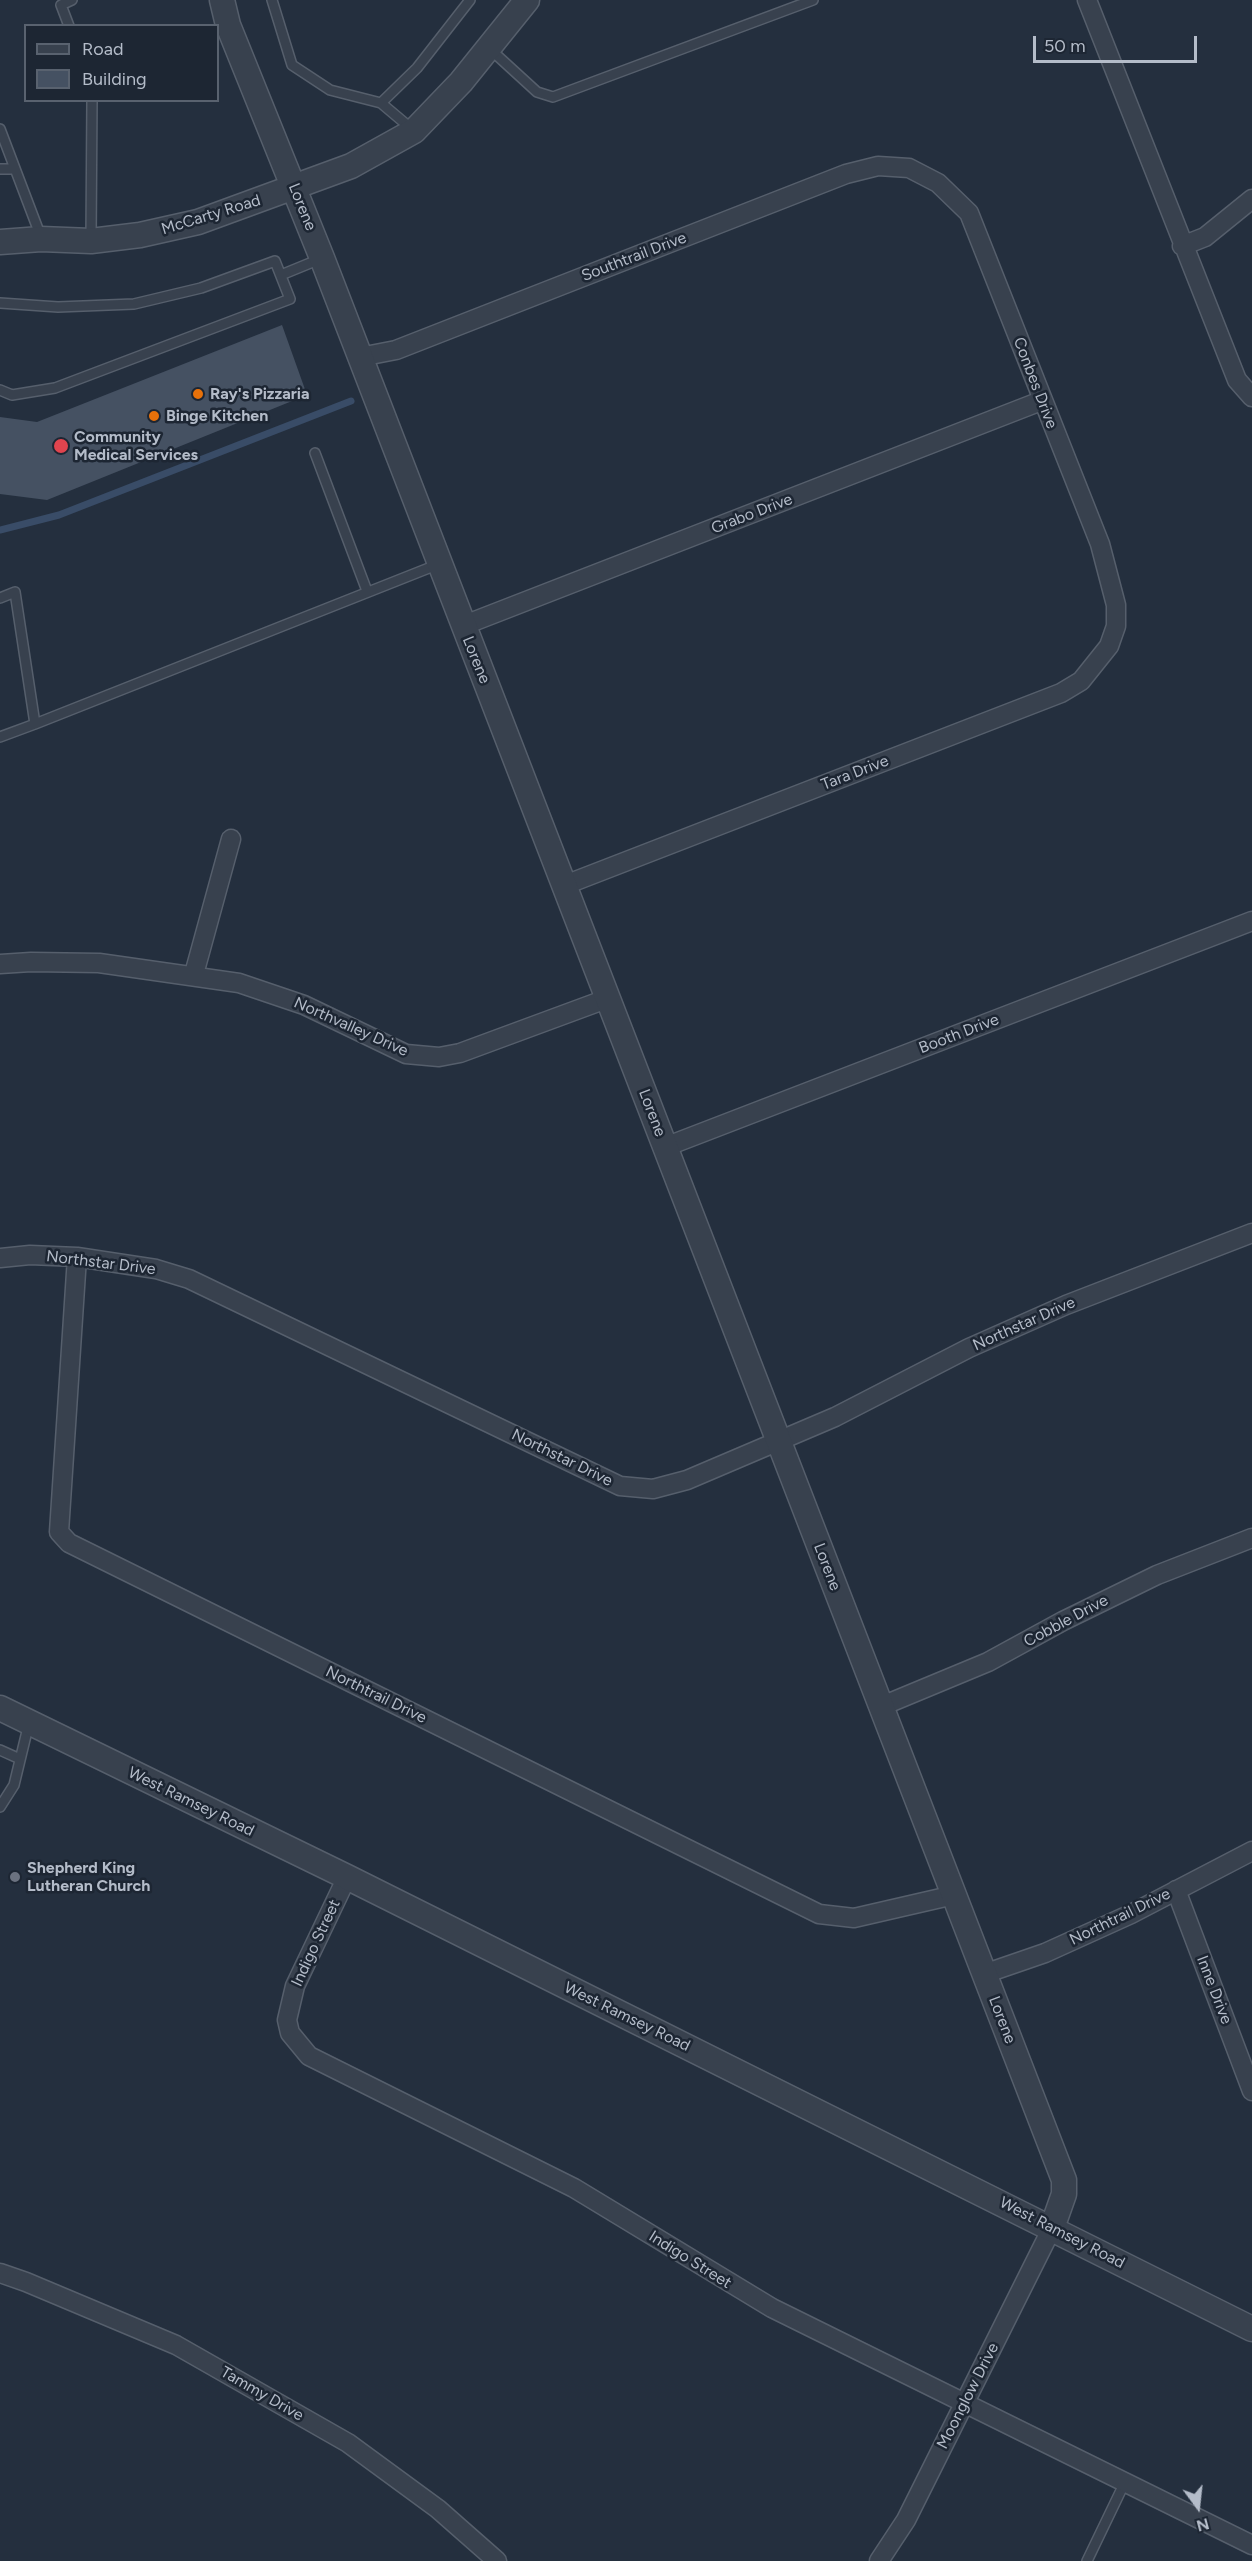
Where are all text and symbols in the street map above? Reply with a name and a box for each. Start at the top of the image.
legend [24,24,219,102]
scale bar [1036,24,1200,62]
text: 50 m [1044,35,1086,57]
text: Road [82,38,123,60]
text: Building [82,68,147,90]
street label: Lorene [284,180,320,234]
street label: McCarty Road [159,191,263,239]
street label: Southtrail Drive [579,228,689,286]
street label: Conbes Drive [1009,335,1061,431]
place label: Ray's Pizzaria [210,384,309,404]
marker: Ray's Pizzaria [191,387,205,401]
place label: Binge Kitchen [166,406,268,426]
marker: Binge Kitchen [147,409,161,423]
place label: Community Medical Services [74,427,198,465]
marker: Community Medical Services [52,437,70,455]
street label: Grabo Drive [709,490,795,538]
street label: Lorene [458,633,494,687]
street label: Tara Drive [819,751,891,795]
street label: Northvalley Drive [291,993,411,1061]
street label: Booth Drive [916,1010,1002,1058]
street label: Lorene [634,1086,670,1140]
street label: Northstar Drive [45,1247,157,1279]
street label: Northstar Drive [970,1293,1078,1355]
street label: Northstar Drive [508,1425,616,1491]
street label: Lorene [809,1540,845,1594]
street label: Cobble Drive [1021,1591,1111,1651]
street label: Northtrail Drive [322,1662,430,1728]
street label: West Ramsey Road [125,1763,257,1841]
place label: Shepherd King Lutheran Church [27,1858,150,1896]
marker: Shepherd King Lutheran Church [8,1870,22,1884]
street label: Northtrail Drive [1066,1884,1174,1950]
street label: Indigo Street [287,1896,345,1990]
street label: Inne Drive [1192,1953,1236,2027]
street label: West Ramsey Road [561,1978,693,2056]
street label: Lorene [984,1993,1020,2047]
street label: West Ramsey Road [996,2193,1128,2273]
street label: Indigo Street [645,2227,735,2293]
street label: Moonglow Drive [933,2340,1003,2452]
street label: Tammy Drive [217,2363,307,2425]
north arrow [1168,2477,1228,2537]
text: N [1194,2514,1211,2536]

